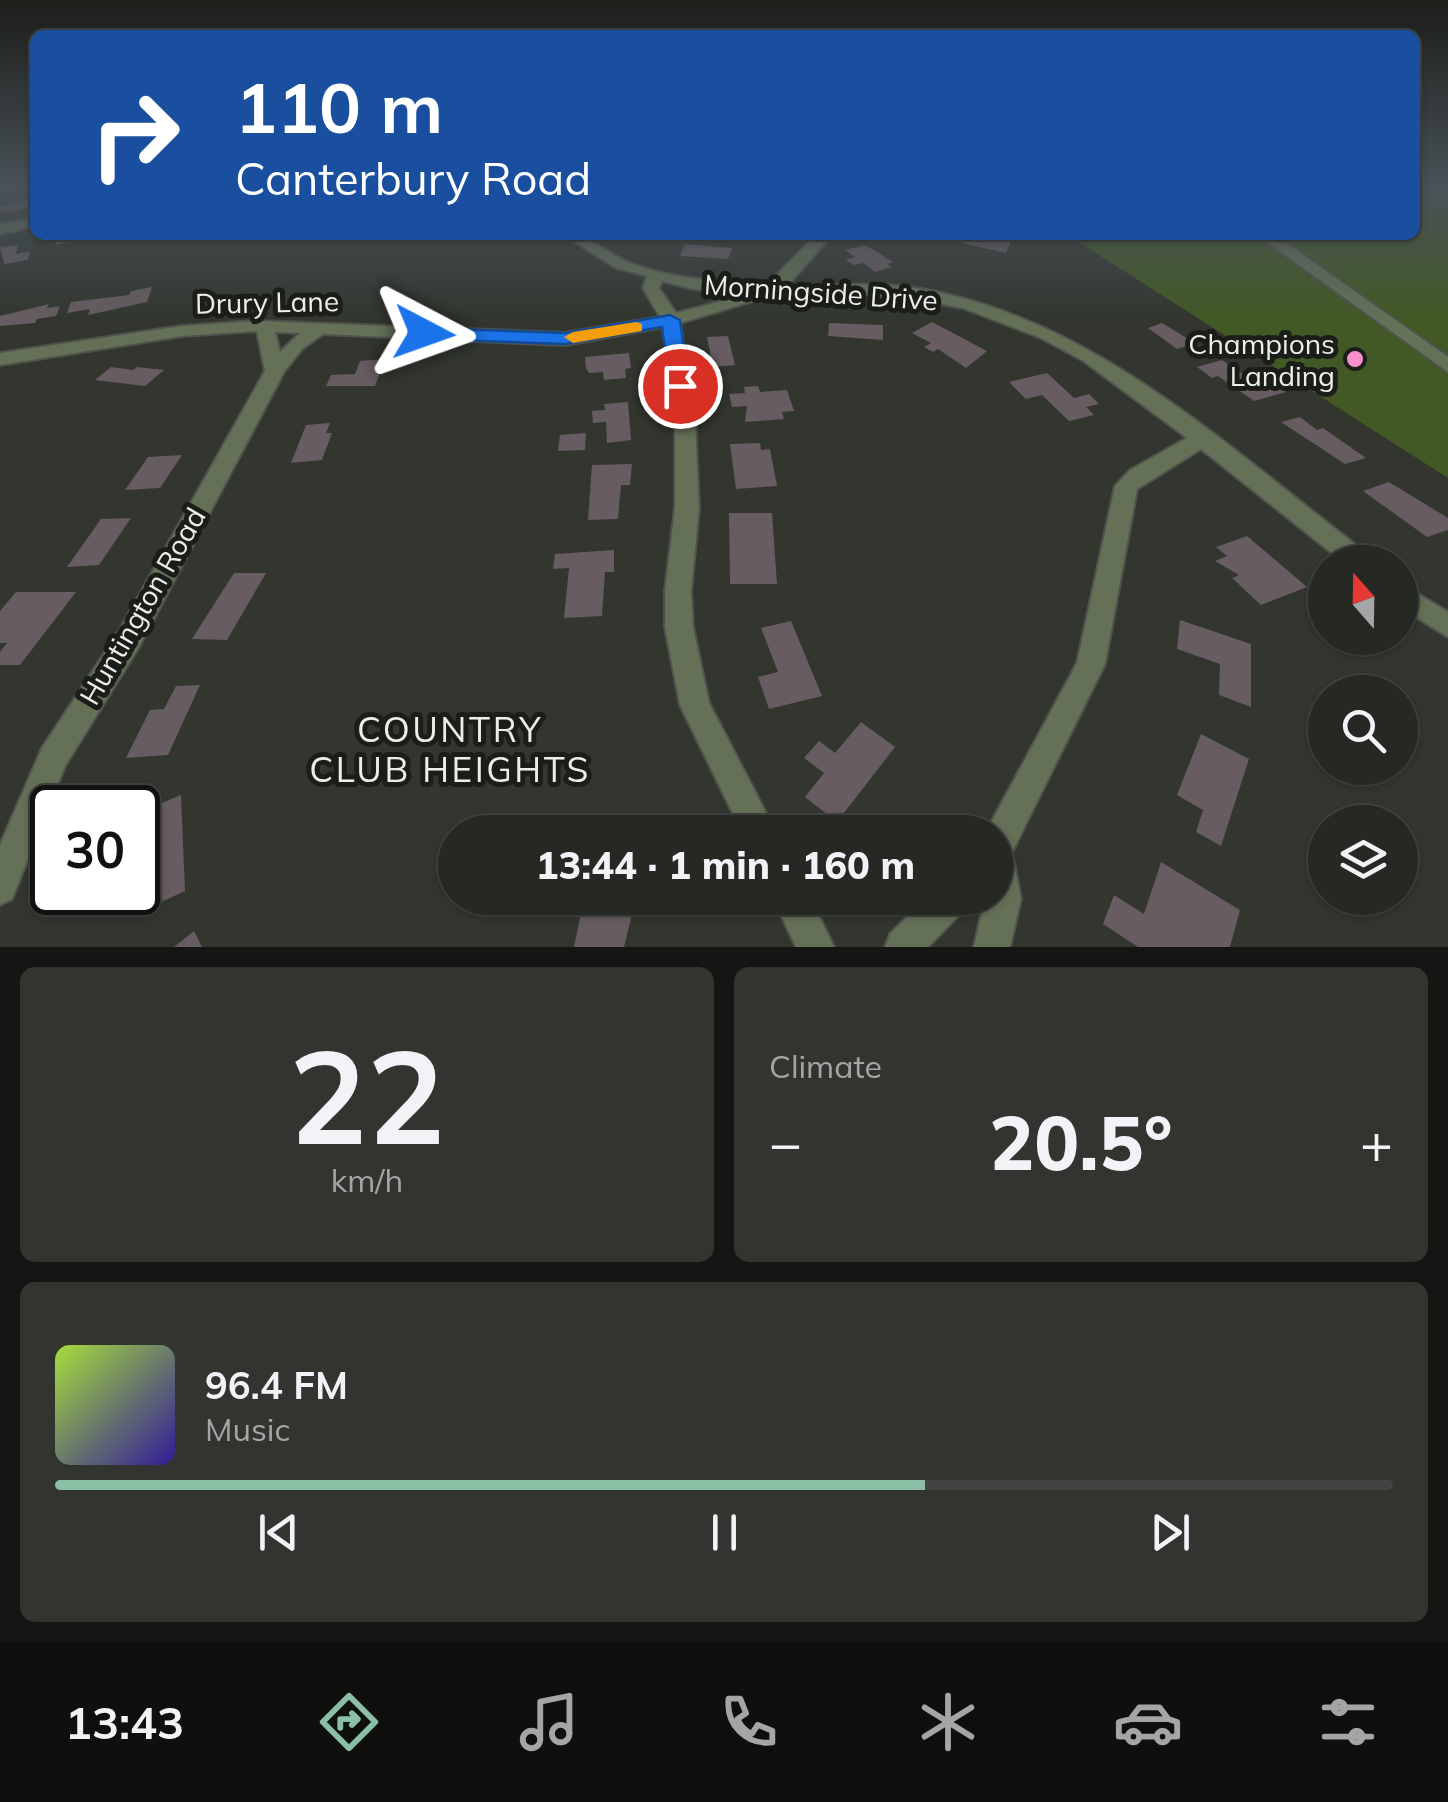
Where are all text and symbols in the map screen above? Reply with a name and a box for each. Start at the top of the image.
text: 110 m [235,63,443,151]
icon: right [70,70,200,200]
text: Canterbury Road [235,150,591,206]
street label: Morningside Drive [703,266,939,318]
position arrow [372,281,476,385]
street label: Drury Lane [195,283,339,321]
place label: Champions Landing [1188,326,1335,393]
pin [638,344,723,429]
marker: Champions Landing [1344,348,1366,370]
icon: arrive [653,359,708,414]
street label: Huntington Road [71,501,213,711]
north arrow [1308,545,1418,655]
map controls [1308,545,1418,915]
button: search [1308,675,1418,785]
district label: COUNTRY CLUB HEIGHTS [309,707,591,791]
speed limit sign: 30 [30,785,160,915]
button: layers [1308,805,1418,915]
text: 13:44 · 1 min · 160 m [536,841,915,889]
text: 22 [289,1013,445,1177]
text: Climate [769,1046,882,1086]
text: 20.5° [989,1095,1173,1189]
text: − [769,1108,802,1177]
text: + [1360,1108,1393,1177]
text: km/h [331,1160,403,1200]
text: 96.4 FM [205,1361,348,1409]
text: Music [205,1409,290,1449]
icon: previous [251,1505,306,1560]
icon: pause [697,1505,752,1560]
icon: next [1143,1505,1198,1560]
icon: directions [314,1687,384,1757]
icon: music [514,1687,584,1757]
icon: phone [714,1687,784,1757]
icon: climate [913,1687,983,1757]
icon: car [1113,1687,1183,1757]
icon: filters [1313,1687,1383,1757]
text: 13:43 [65,1694,184,1750]

